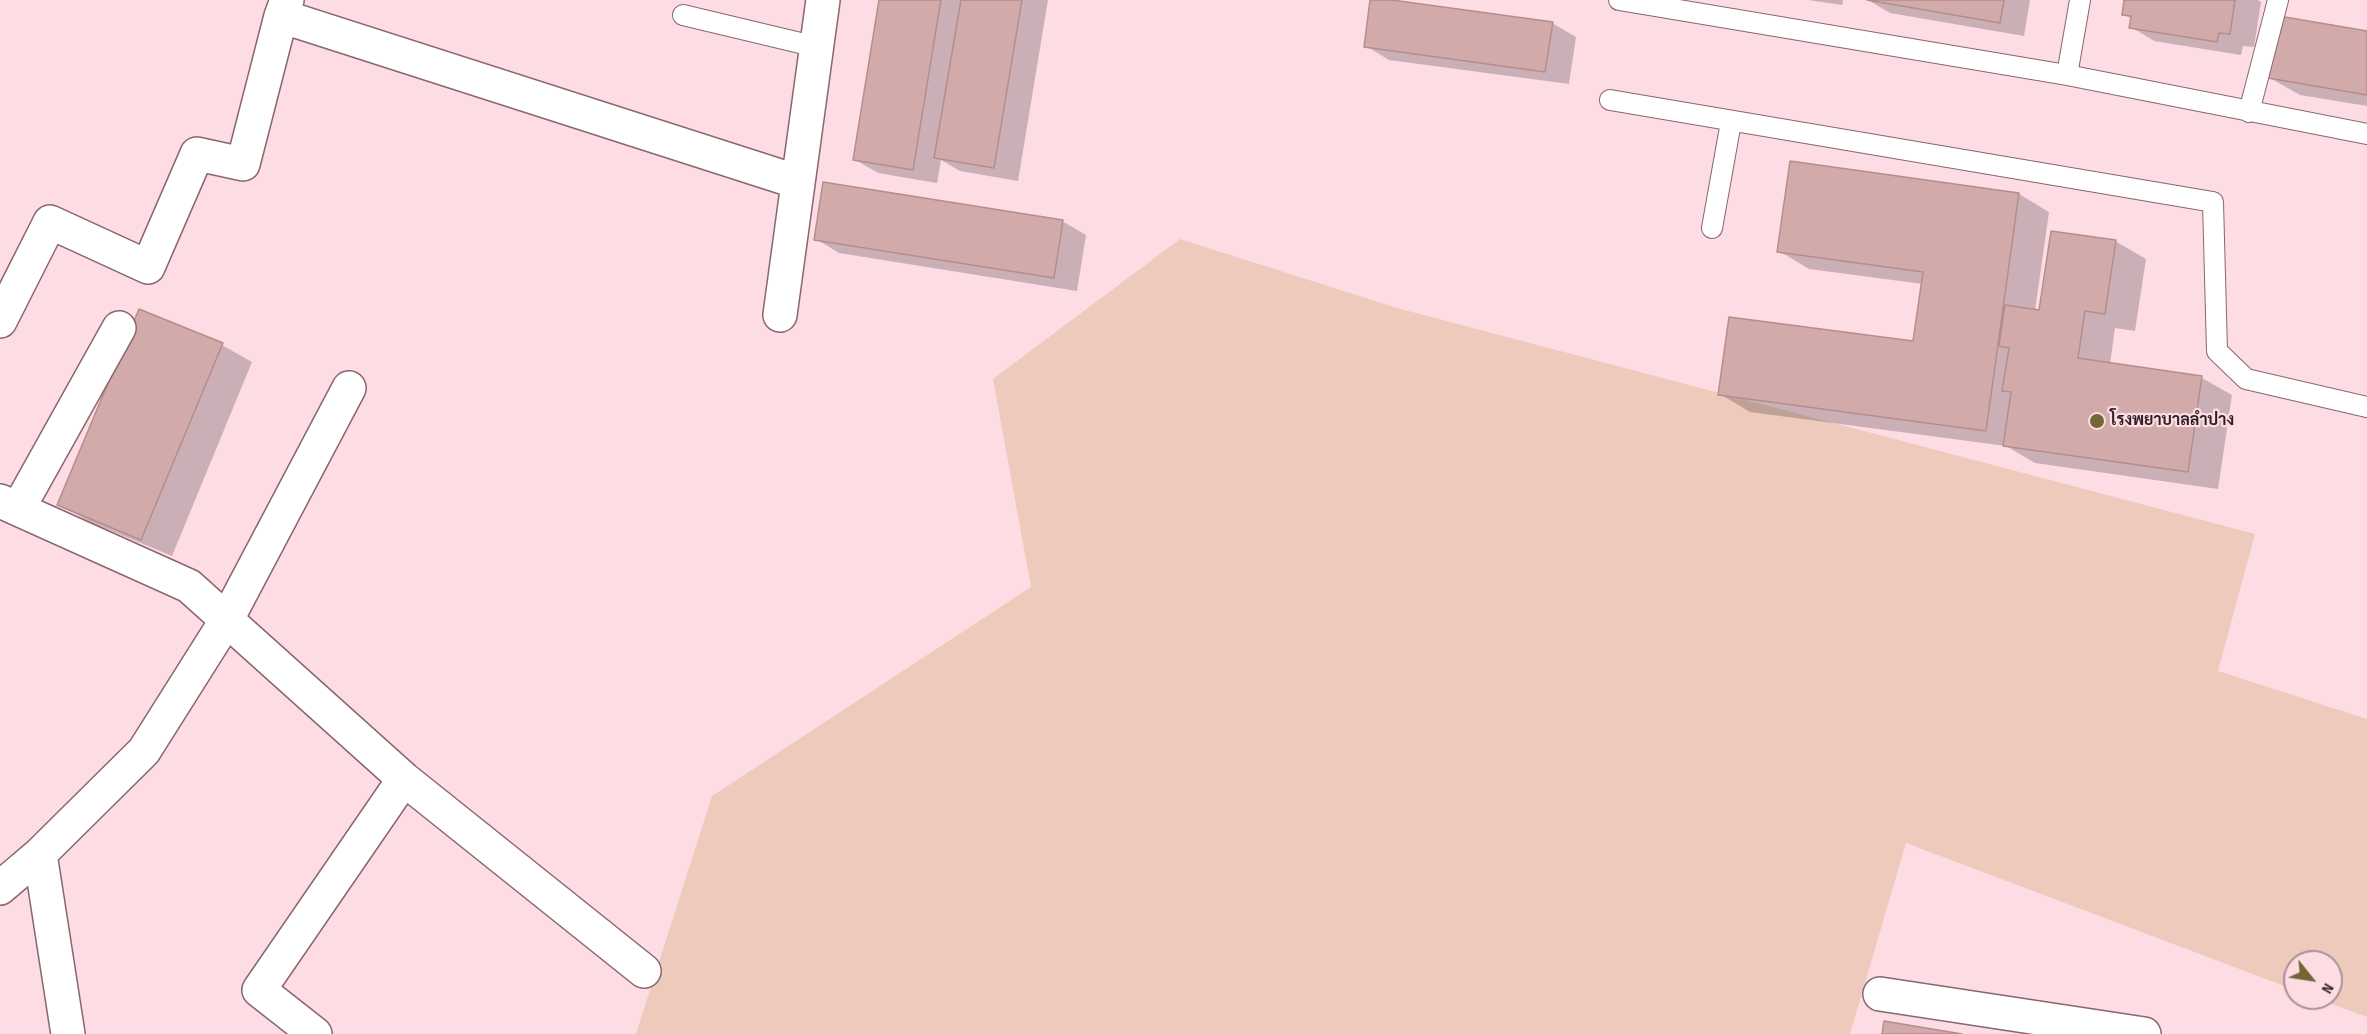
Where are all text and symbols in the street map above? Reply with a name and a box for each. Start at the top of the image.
place label: โรงพยาบาลลำปาง [2110,411,2234,431]
marker: โรงพยาบาลลำปาง [2088,412,2106,430]
north arrow [2283,950,2343,1010]
text: N [2317,980,2338,997]

